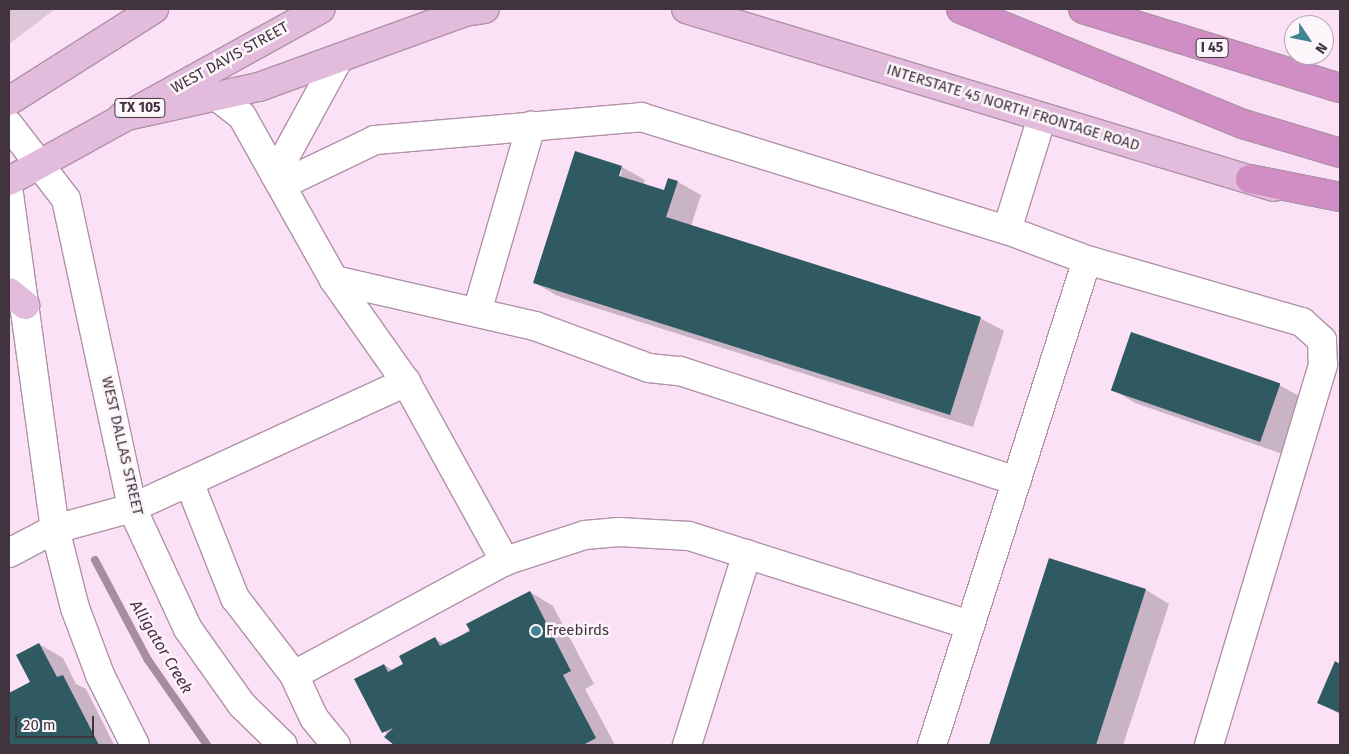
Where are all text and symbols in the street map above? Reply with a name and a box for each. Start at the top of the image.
north arrow [1284,15,1334,65]
street label: WEST DAVIS STREET [168,18,292,98]
road number: I 45 [1194,36,1230,59]
text: N [1311,39,1331,57]
street label: INTERSTATE 45 NORTH FRONTAGE ROAD [884,61,1142,155]
road number: TX 105 [114,96,166,120]
street label: WEST DALLAS STREET [97,375,147,517]
water label: Alligator Creek [126,597,196,697]
place label: Freebirds [546,622,609,640]
marker: Freebirds [530,625,542,637]
scale bar [18,706,96,738]
text: 20 m [23,716,56,734]

